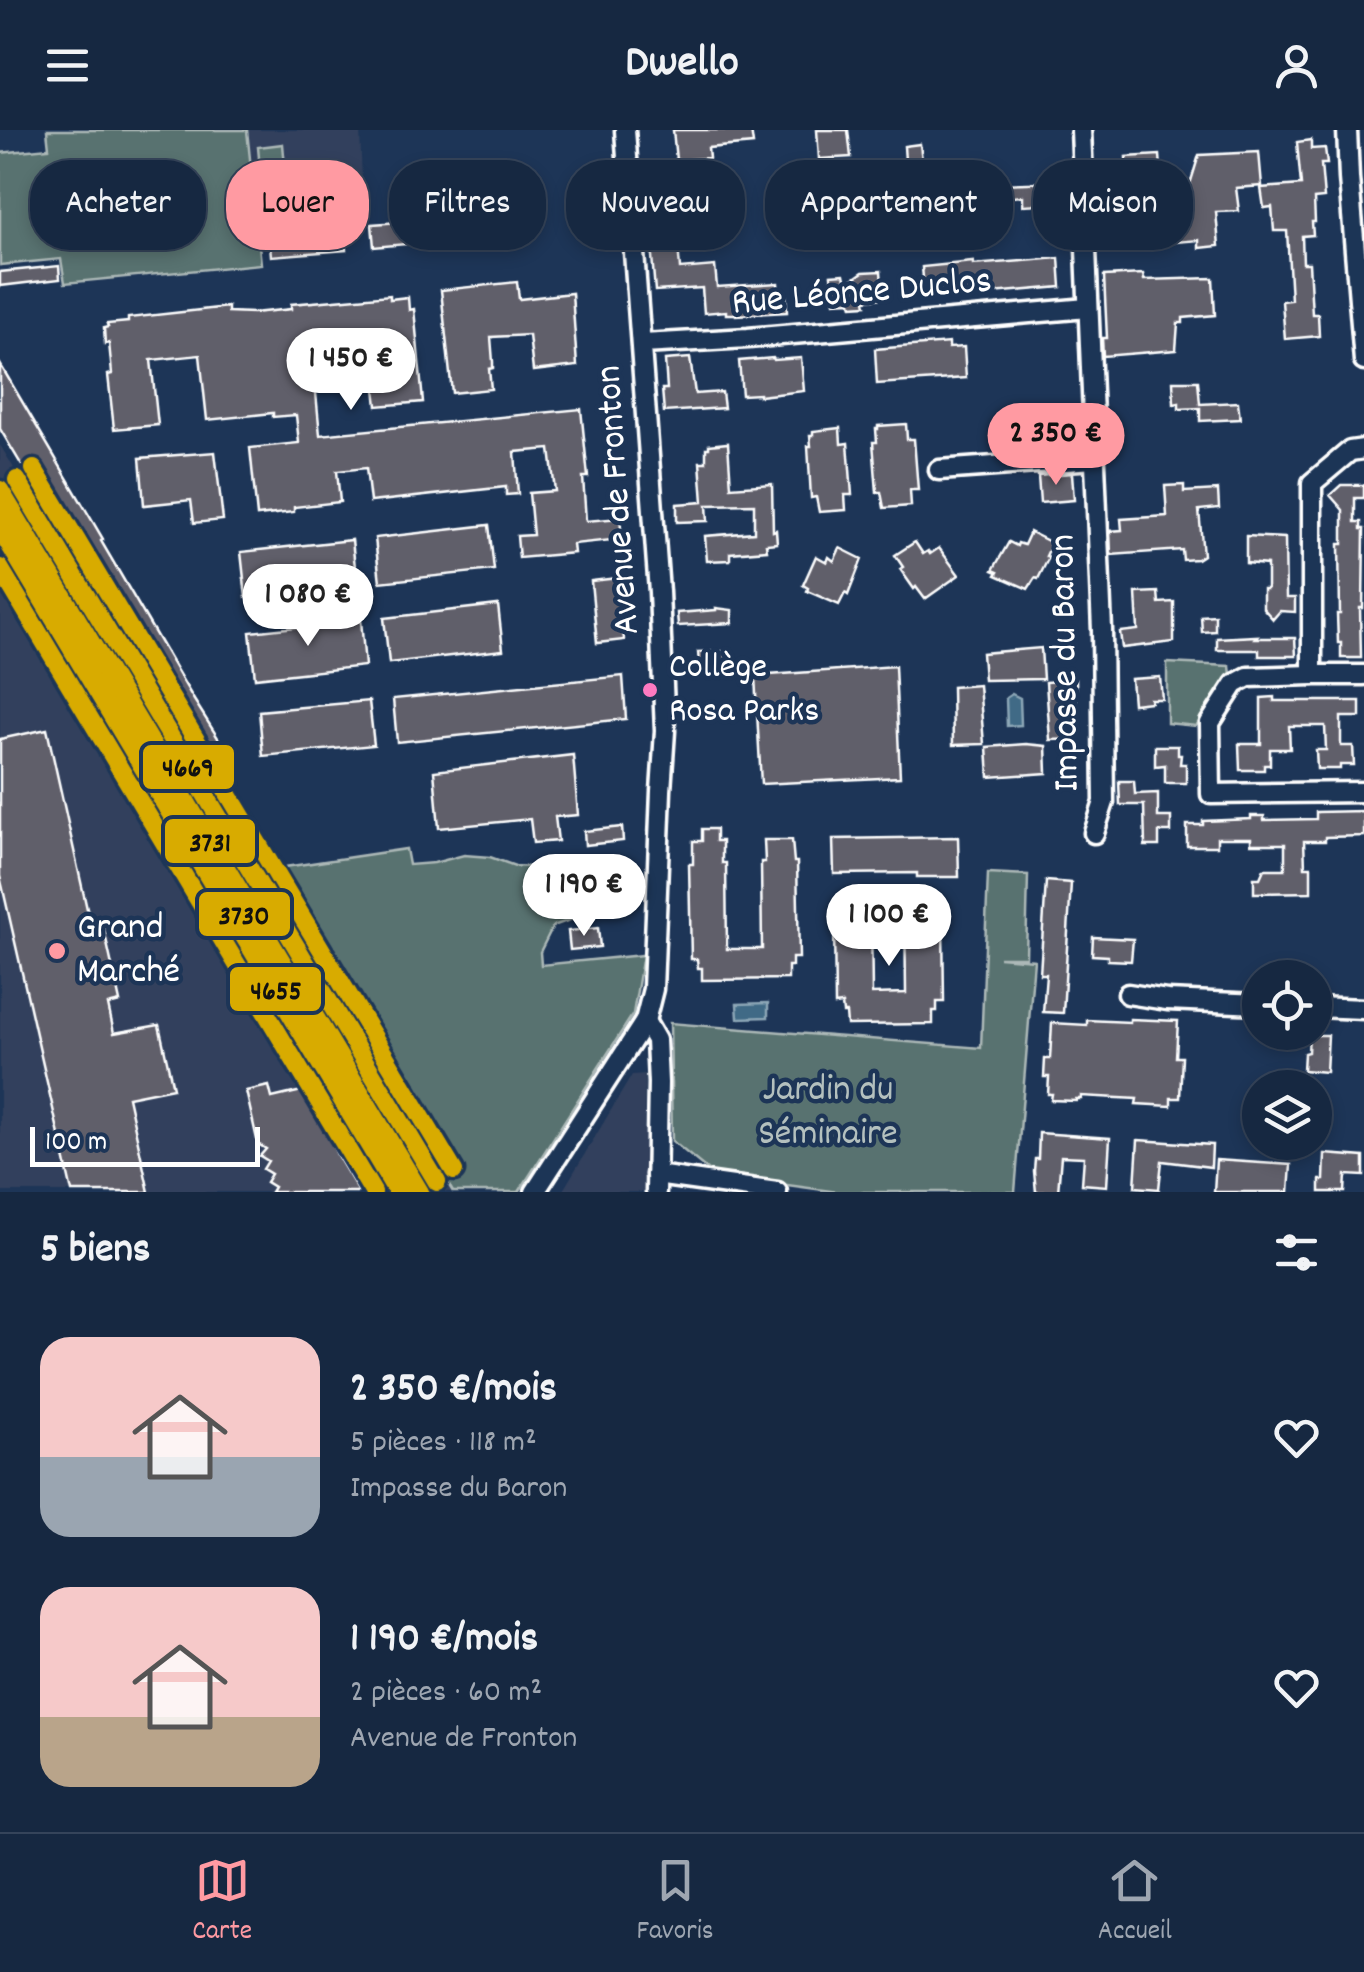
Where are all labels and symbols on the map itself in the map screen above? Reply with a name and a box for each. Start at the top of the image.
street label: Rue Léonce Duclos [730,255,994,333]
pin: 1 450 € [259,328,443,413]
street label: Avenue de Fronton [583,363,657,637]
pin: 2 350 € [964,403,1148,488]
street label: Impasse du Baron [1037,534,1097,792]
pin: 1 080 € [216,564,400,649]
place label: Collège Rosa Parks [669,643,819,739]
marker: Collège Rosa Parks [640,680,660,700]
line badge: 4669 [141,743,236,791]
text: 4669 [162,751,214,791]
line badge: 3731 [163,817,257,865]
text: 3731 [189,826,231,866]
pin: 1 190 € [492,854,676,939]
pin: 1 100 € [797,884,981,969]
line badge: 3730 [197,890,292,938]
text: 3730 [219,899,269,939]
place label: Grand Marché [77,902,180,1001]
marker: Grand Marché [46,940,68,962]
line badge: 4655 [228,965,323,1013]
text: 4655 [250,974,302,1014]
park label: Jardin du Séminaire [758,1064,898,1163]
scale bar [30,1122,260,1166]

